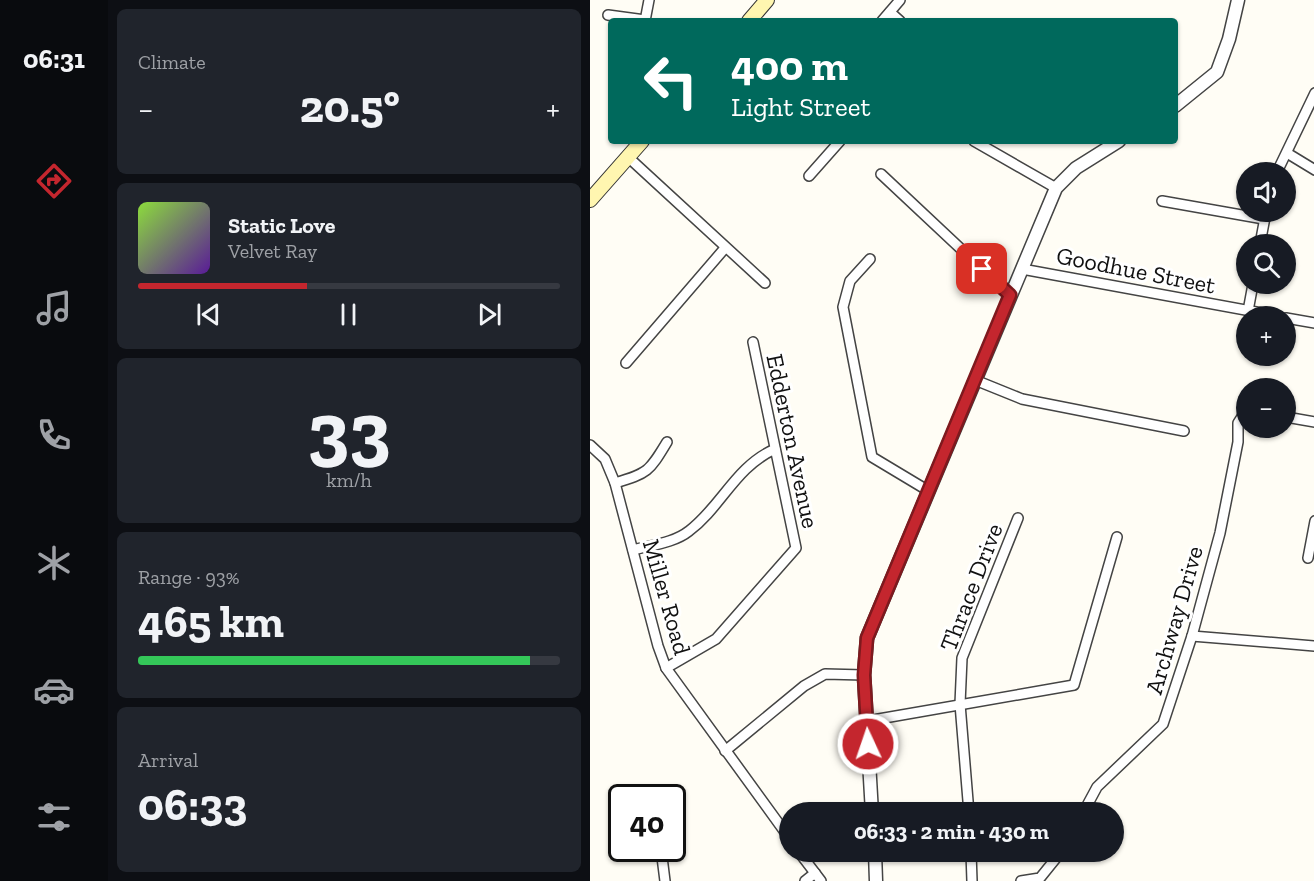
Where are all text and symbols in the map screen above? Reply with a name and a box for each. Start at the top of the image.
text: 400 m [731,40,848,91]
icon: left [632,42,710,120]
text: 06:31 [23,43,85,75]
text: Climate [138,50,206,74]
text: 20.5° [300,80,400,134]
text: − [138,89,153,128]
text: + [546,89,560,128]
text: Light Street [731,91,870,123]
icon: directions [33,160,75,202]
map controls [1236,162,1296,438]
button: sound [1236,162,1296,222]
text: Static Love [228,212,335,239]
button: search [1236,234,1296,294]
text: Velvet Ray [228,239,317,263]
street label: Goodhue Street [1054,240,1218,300]
pin [956,243,1007,294]
icon: arrive [965,252,998,285]
icon: music [33,287,75,329]
icon: previous [192,298,225,331]
icon: pause [332,298,365,331]
icon: next [473,298,506,331]
button: + [1236,306,1296,366]
street label: Edderton Avenue [760,351,826,531]
button: − [1236,378,1296,438]
text: 33 [307,382,391,476]
icon: phone [33,414,75,456]
text: km/h [326,468,372,492]
street label: Thrace Drive [933,519,1009,655]
street label: Miller Road [637,536,697,658]
icon: climate [33,542,75,584]
street label: Archway Drive [1139,543,1209,697]
text: Range · 93% [138,565,239,589]
text: 465 km [138,595,284,649]
icon: car [33,669,75,711]
position arrow [836,712,900,776]
text: Arrival [138,748,198,772]
text: 06:33 [138,778,247,832]
speed limit sign: 40 [608,784,686,862]
icon: filters [33,796,75,838]
text: 06:33 · 2 min · 430 m [854,818,1049,845]

